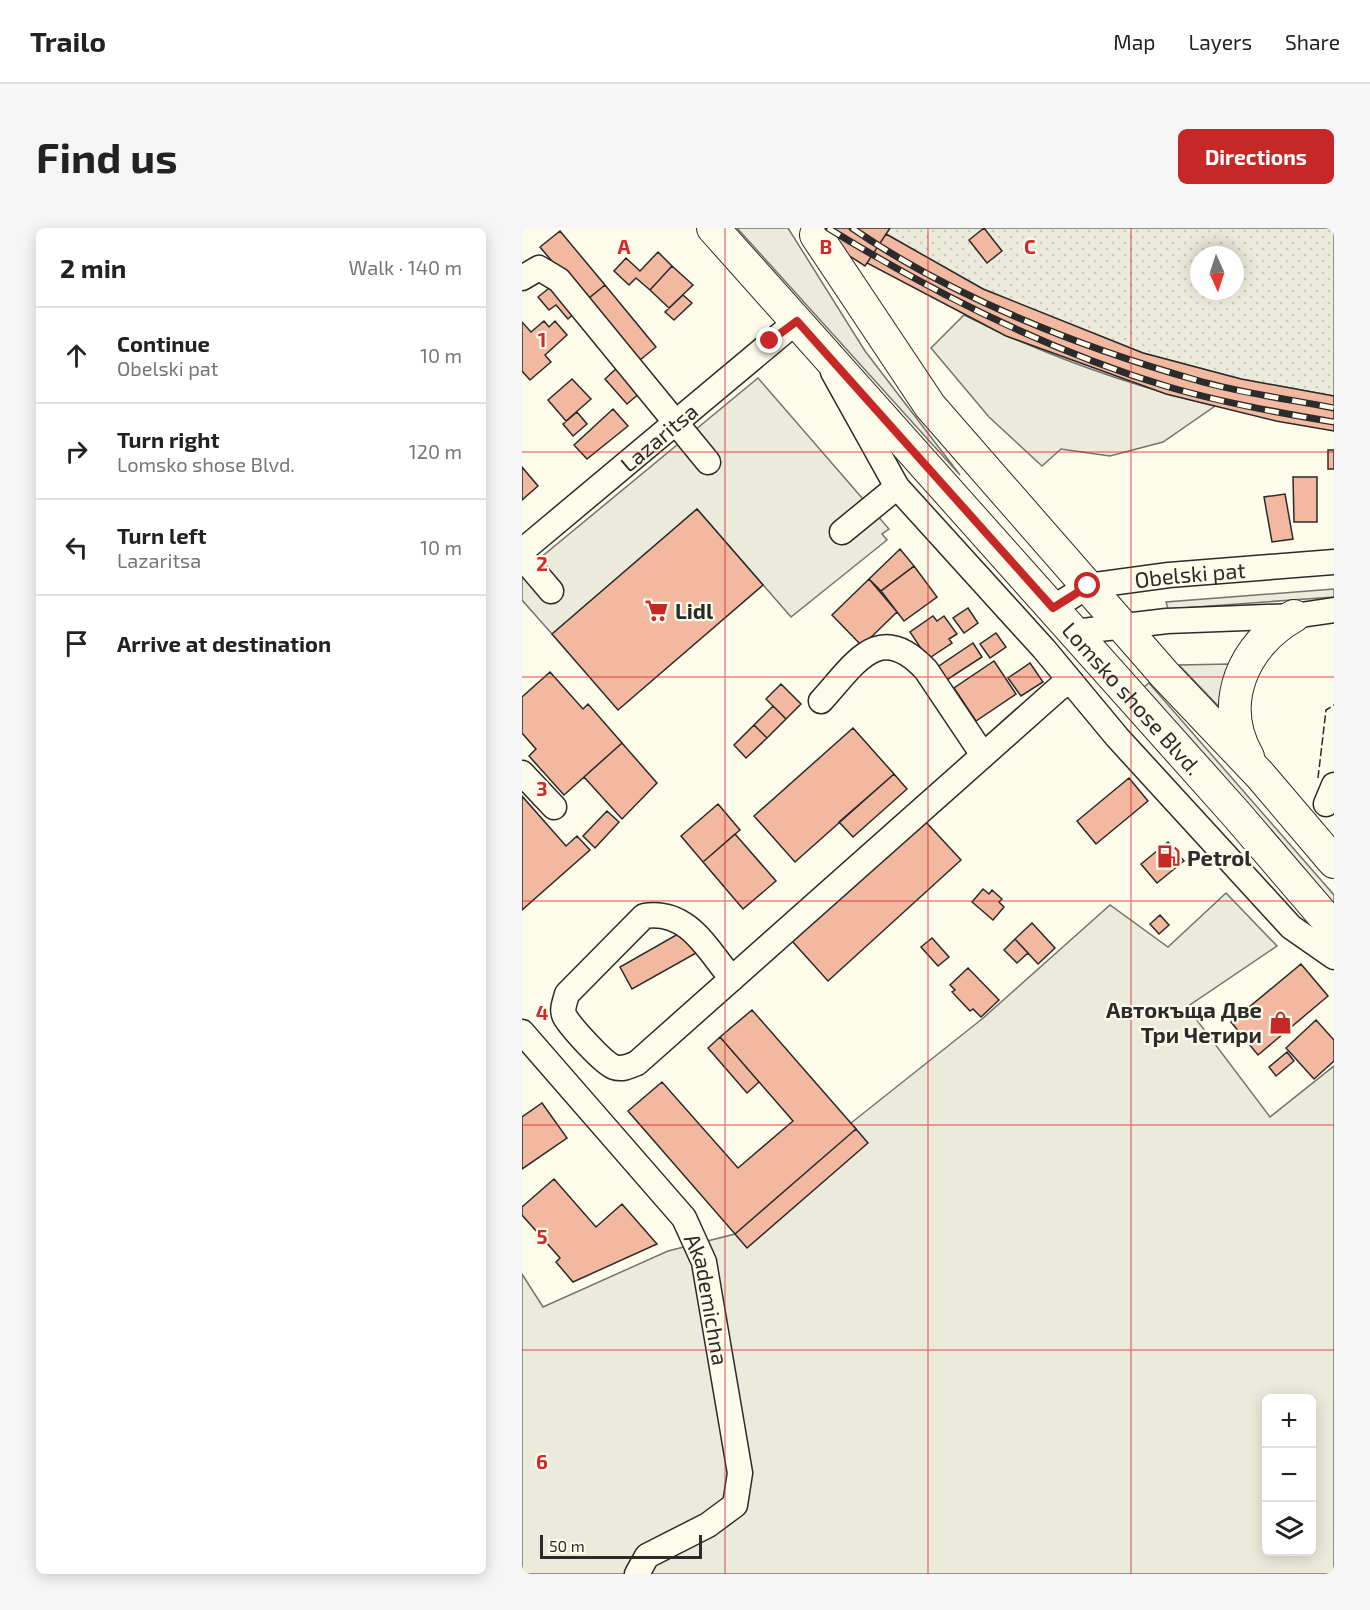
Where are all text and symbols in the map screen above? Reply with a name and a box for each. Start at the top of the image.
text: Trailo [30,24,106,58]
text: Map [1113,29,1155,54]
text: Layers [1188,29,1252,54]
text: Share [1285,29,1340,54]
button: Directions [1178,129,1334,184]
text: Find us [36,131,178,181]
text: A [617,234,631,258]
text: B [820,234,832,258]
text: C [1024,234,1036,258]
north arrow [1190,246,1244,300]
text: 2 min [60,252,126,283]
text: Walk · 140 m [348,255,462,279]
text: 1 [538,327,546,351]
route end [756,327,782,353]
text: Continue [117,330,210,356]
icon: ahead [60,339,93,372]
text: 10 m [420,343,462,367]
text: Obelski pat [117,356,218,380]
street label: Lazaritsa [615,397,702,476]
text: Turn right [117,426,219,452]
icon: right [60,435,93,468]
text: 120 m [409,439,462,463]
text: Lomsko shose Blvd. [117,452,295,476]
text: Turn left [117,522,206,548]
icon: left [60,531,93,564]
text: 10 m [420,535,462,559]
text: Lazaritsa [117,548,201,572]
text: 2 [536,551,548,575]
street label: Obelski pat [1133,556,1247,593]
route start [1074,572,1100,598]
supermarket icon: Lidl [644,597,670,623]
place label: Lidl [675,597,714,623]
street label: Lomsko shose Blvd. [1058,616,1207,780]
icon: arrive [60,627,93,660]
text: Arrive at destination [117,630,331,656]
text: 3 [536,776,548,800]
fuel station icon: Petrol [1156,844,1182,870]
place label: Petrol [1187,844,1252,870]
place label: Автокъща Две Три Четири [1106,996,1262,1047]
text: 4 [536,1000,549,1024]
shop icon: Автокъща Две Три Четири [1267,1009,1293,1035]
text: 5 [536,1224,548,1248]
street label: Akademichna [680,1229,734,1367]
map controls [1262,1394,1316,1556]
button: + [1262,1394,1316,1448]
button: − [1262,1448,1316,1502]
text: 6 [536,1449,548,1473]
button: layers [1262,1502,1316,1556]
scale bar [540,1532,702,1560]
text: 50 m [549,1536,585,1555]

